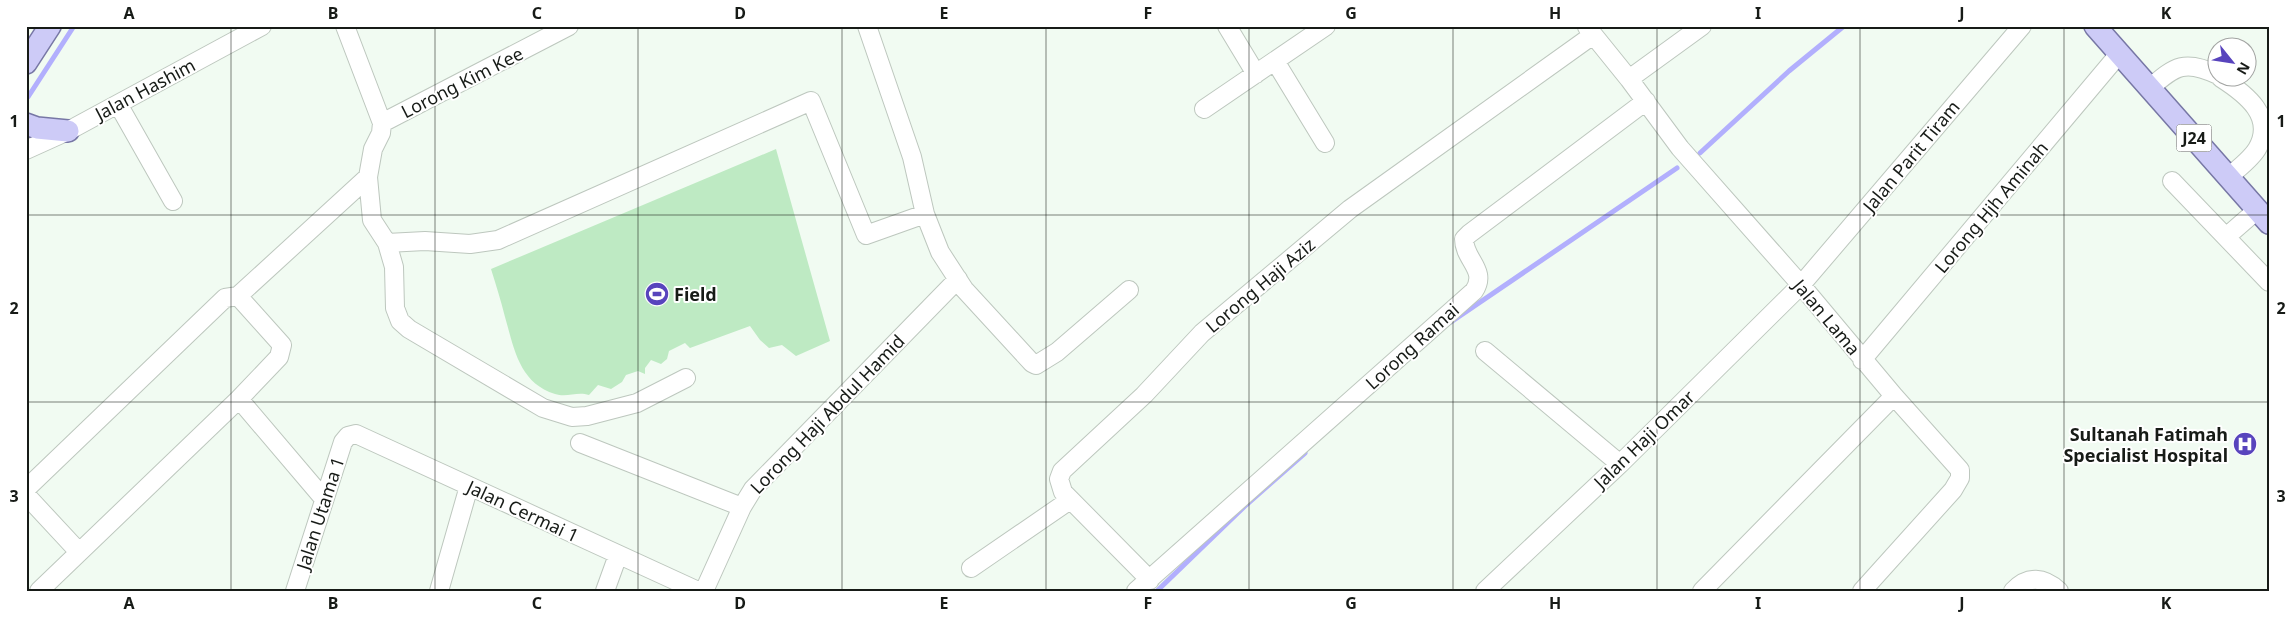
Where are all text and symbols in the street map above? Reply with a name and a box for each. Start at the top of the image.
text: A [123,2,135,24]
text: B [328,2,338,24]
text: C [532,2,542,24]
text: D [734,2,746,24]
text: E [940,2,949,24]
text: F [1144,2,1152,24]
text: G [1345,2,1357,24]
text: H [1549,2,1561,24]
text: I [1755,2,1761,24]
text: J [1957,2,1965,24]
text: K [2161,2,2172,24]
north arrow [2208,38,2258,88]
street label: Lorong Kim Kee [397,41,527,123]
street label: Jalan Hashim [89,53,199,126]
text: N [2233,59,2255,78]
street label: Jalan Parit Tiram [1856,95,1965,218]
text: 1 [9,110,19,132]
text: 1 [2276,110,2286,132]
road number: J24 [2176,125,2212,152]
street label: Lorong Hjh Aminah [1929,136,2053,278]
street label: Lorong Haji Aziz [1200,232,1320,338]
street label: Jalan Lama [1787,273,1866,360]
sports icon: Field [644,281,670,307]
place label: Field [674,282,717,306]
text: 2 [9,297,19,319]
text: 2 [2276,297,2286,319]
street label: Lorong Ramai [1360,298,1464,394]
street label: Lorong Haji Abdul Hamid [745,329,909,499]
street label: Jalan Haji Omar [1587,384,1700,495]
place label: Sultanah Fatimah Specialist Hospital [2063,422,2228,467]
hospital icon: Sultanah Fatimah Specialist Hospital [2232,431,2258,457]
street label: Jalan Utama 1 [290,454,350,574]
street label: Jalan Cermai 1 [461,474,583,547]
text: 3 [9,485,19,507]
text: 3 [2276,485,2286,507]
text: A [123,592,135,614]
text: B [328,592,338,614]
text: C [532,592,542,614]
text: D [734,592,746,614]
text: E [940,592,949,614]
text: F [1144,592,1152,614]
text: G [1345,592,1357,614]
text: H [1549,592,1561,614]
text: I [1755,592,1761,614]
text: J [1957,592,1965,614]
text: K [2161,592,2172,614]

